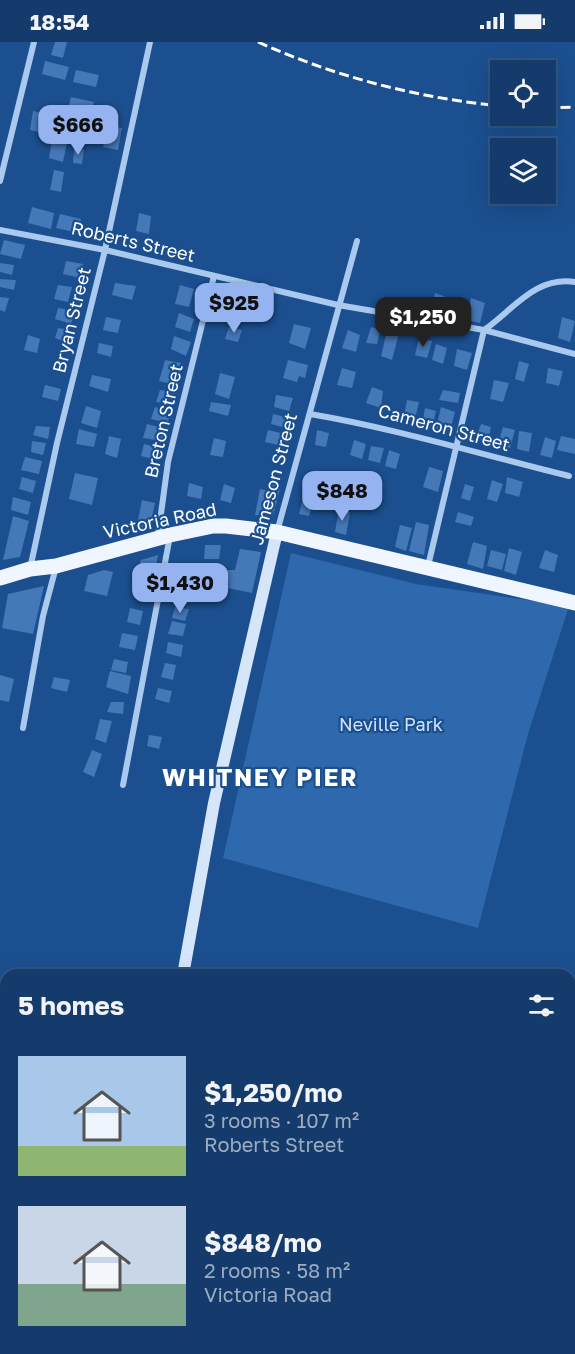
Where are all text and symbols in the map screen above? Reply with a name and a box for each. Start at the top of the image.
text: 18:54 [30,8,90,35]
map controls [490,60,556,204]
button: locate [490,60,556,126]
pin: $666 [42,105,114,156]
text: $666 [52,112,104,136]
button: layers [490,138,556,204]
street label: Roberts Street [69,216,197,266]
street label: Bryan Street [47,265,95,375]
pin: $925 [198,283,270,334]
text: $925 [209,290,259,314]
pin: $1,250 [374,297,472,348]
text: $1,250 [389,304,457,328]
street label: Breton Street [139,362,187,480]
street label: Cameron Street [376,399,512,455]
street label: Jameson Street [245,410,301,547]
pin: $848 [306,471,378,522]
text: $848 [316,478,368,502]
street label: Victoria Road [101,497,218,543]
pin: $1,430 [131,563,229,614]
text: $1,430 [146,570,214,594]
park label: Neville Park [339,713,443,735]
district label: WHITNEY PIER [162,762,358,791]
icon: filters [525,989,558,1022]
text: 5 homes [18,990,124,1021]
text: $1,250/mo [204,1077,343,1108]
icon: home [66,1080,138,1152]
text: 3 rooms · 107 m² [204,1108,359,1132]
text: Roberts Street [204,1132,344,1156]
text: $848/mo [204,1227,322,1258]
icon: home [66,1230,138,1302]
text: 2 rooms · 58 m² [204,1258,350,1282]
text: Victoria Road [204,1282,332,1306]

